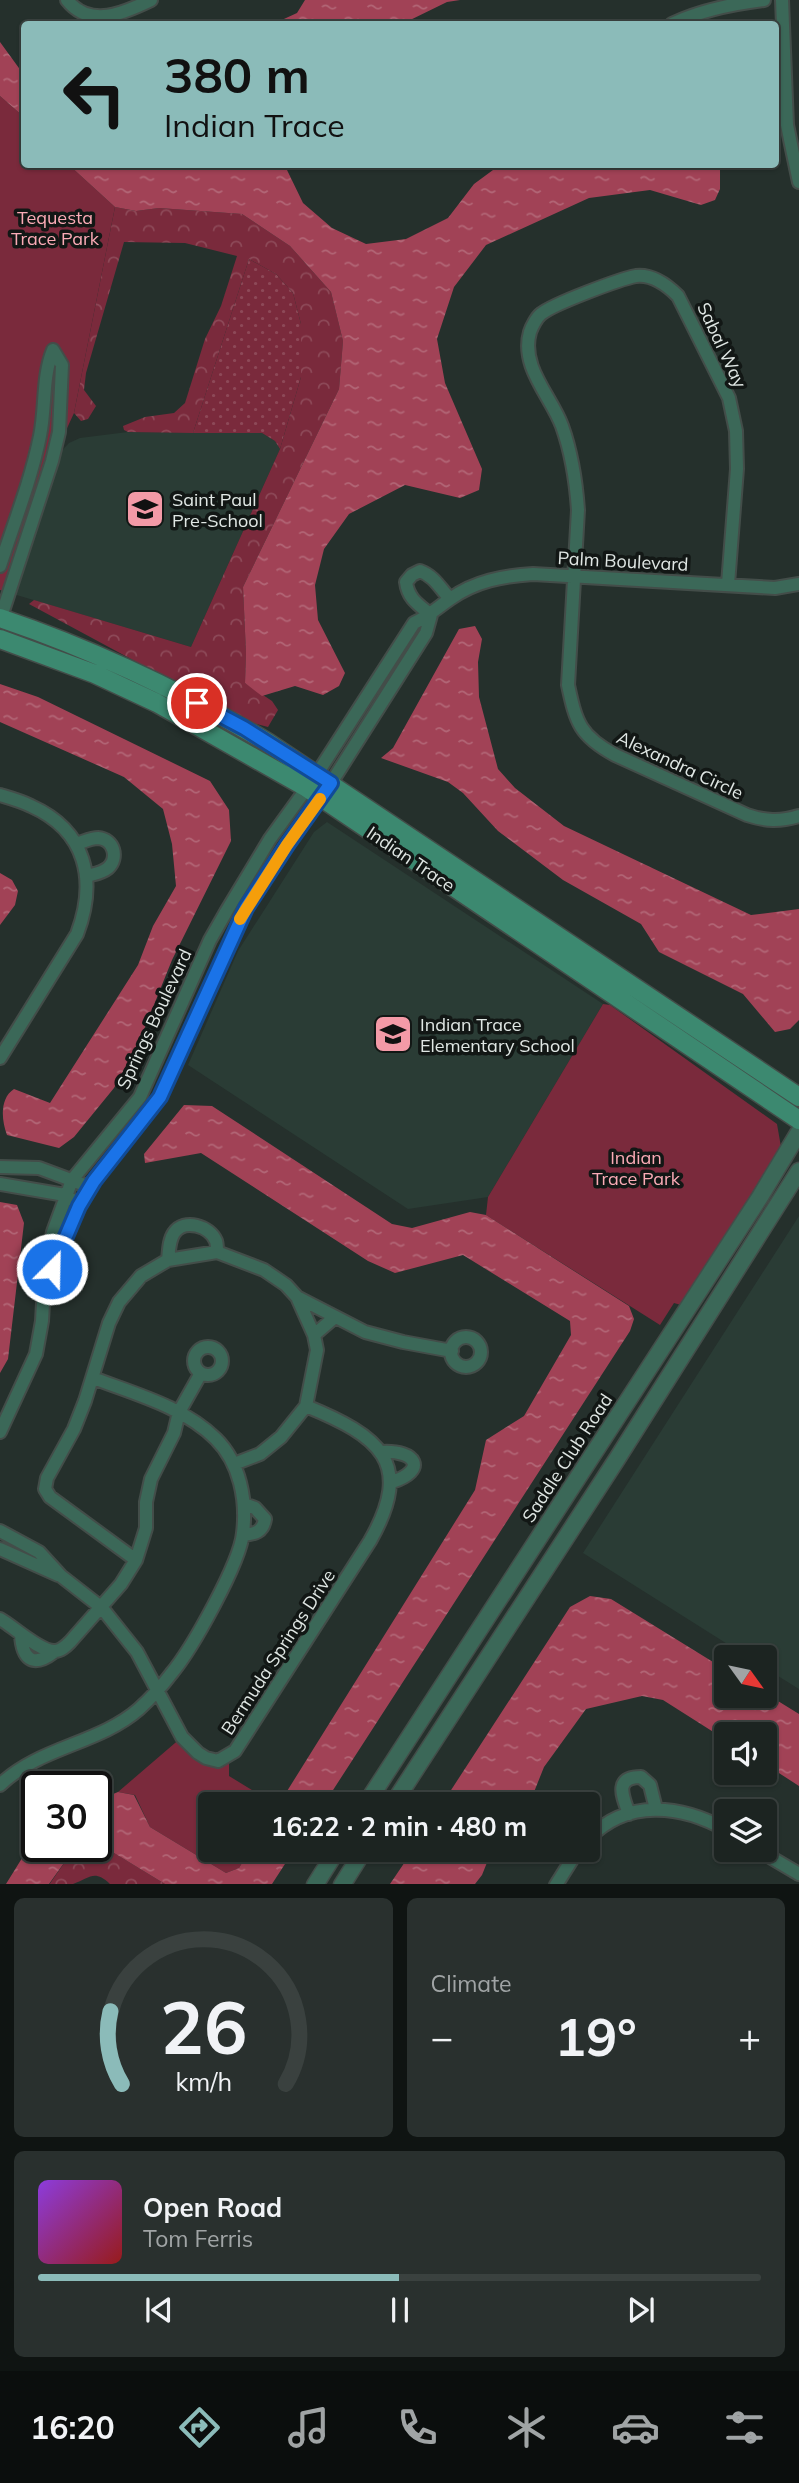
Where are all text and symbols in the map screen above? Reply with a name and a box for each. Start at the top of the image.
text: 380 m [164,44,310,105]
icon: left [49,49,140,140]
text: Indian Trace [164,105,345,145]
park label: Tequesta Trace Park [11,206,100,250]
street label: Sabal Way [692,299,752,392]
school or university icon: Saint Paul Pre-School [124,488,166,530]
place label: Saint Paul Pre-School [172,488,263,532]
street label: Palm Boulevard [557,546,689,576]
pin [167,673,227,733]
icon: arrive [178,684,216,722]
street label: Alexandra Circle [613,726,747,804]
street label: Indian Trace [362,821,460,897]
street label: Springs Boulevard [111,945,197,1093]
school or university icon: Indian Trace Elementary School [372,1013,414,1055]
place label: Indian Trace Elementary School [420,1013,575,1057]
park label: Indian Trace Park [592,1146,681,1190]
position arrow [15,1232,89,1306]
street label: Saddle Club Road [517,1389,617,1527]
street label: Bermuda Springs Drive [216,1565,340,1739]
north arrow [714,1645,777,1708]
map controls [714,1645,777,1862]
button: sound [714,1722,777,1785]
speed limit sign: 30 [21,1771,112,1862]
button: layers [714,1799,777,1862]
text: 16:22 · 2 min · 480 m [271,1810,527,1843]
text: Climate [431,1969,512,1998]
text: 26 [160,1981,247,2072]
text: 19° [555,2004,637,2069]
text: − [431,2013,453,2061]
text: + [738,2013,761,2061]
text: km/h [175,2065,232,2096]
text: Open Road [143,2191,282,2224]
text: Tom Ferris [143,2224,253,2253]
icon: previous [140,2291,178,2329]
icon: pause [381,2291,419,2329]
icon: next [622,2291,660,2329]
icon: directions [175,2403,224,2452]
icon: music [284,2403,333,2452]
icon: phone [393,2403,442,2452]
icon: climate [502,2403,551,2452]
icon: car [611,2403,660,2452]
icon: filters [720,2403,769,2452]
text: 16:20 [30,2407,115,2447]

